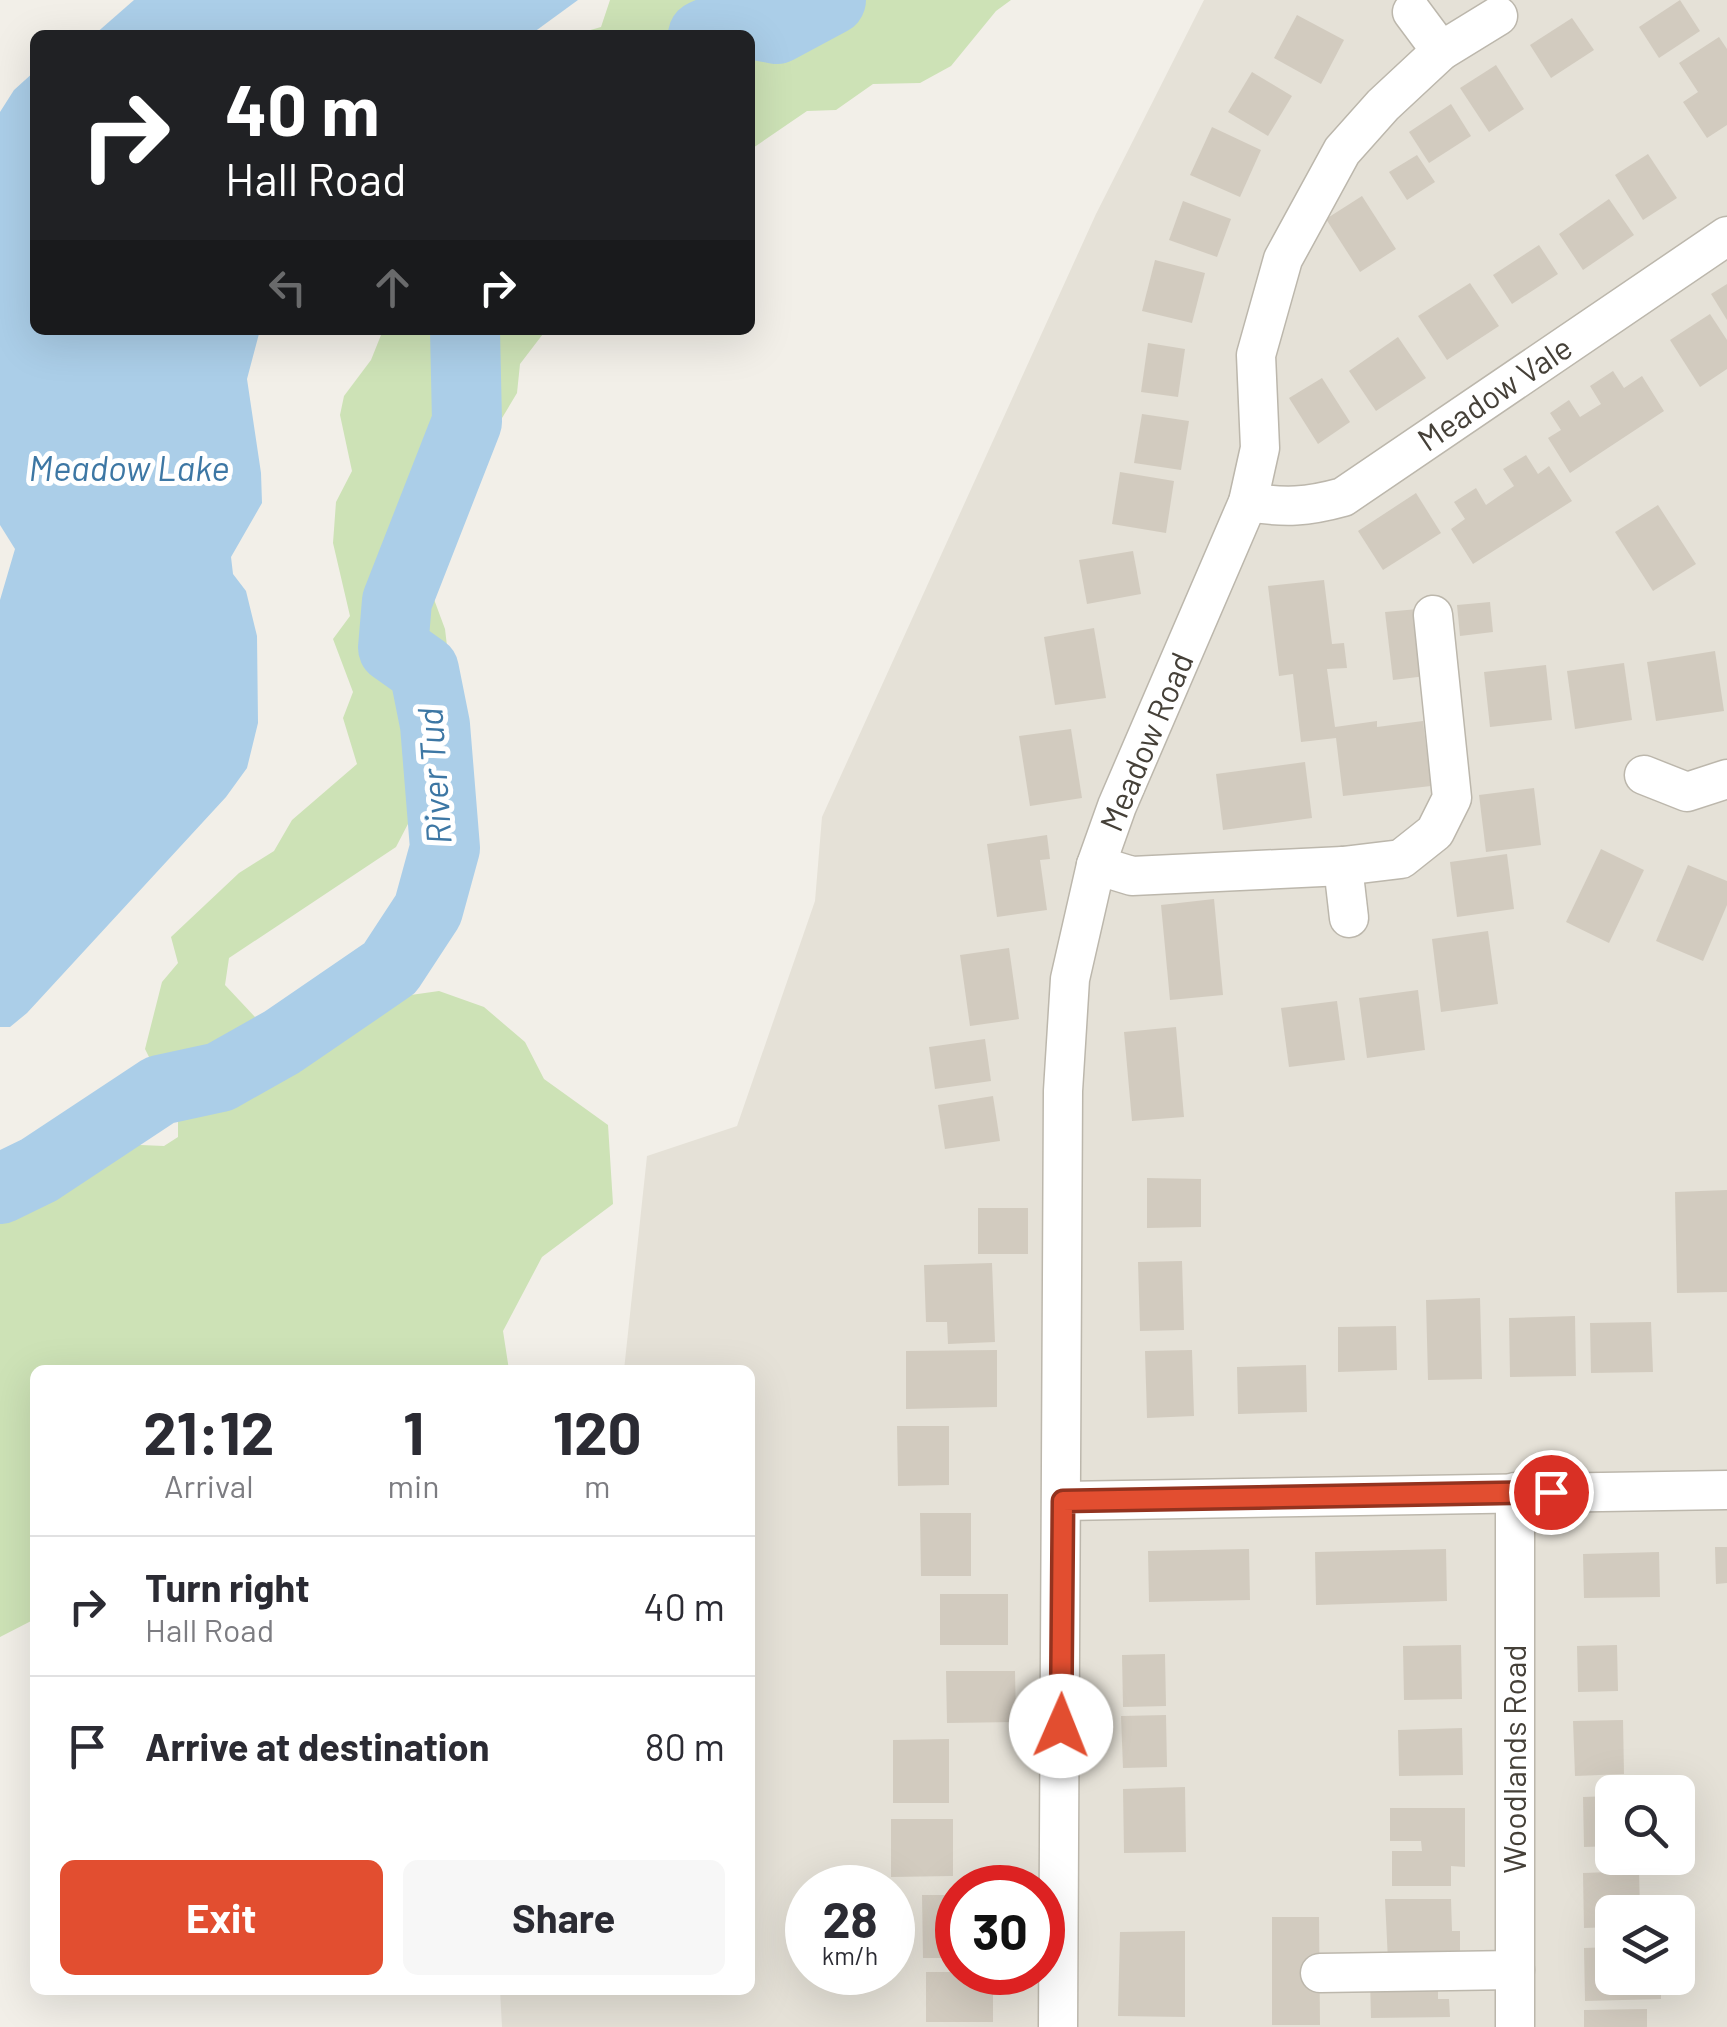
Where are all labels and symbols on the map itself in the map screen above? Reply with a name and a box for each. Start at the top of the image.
street label: Meadow Vale [1409,327,1578,458]
water label: Meadow Lake [29,446,229,488]
street label: Meadow Road [1090,646,1200,836]
water label: River Tud [407,706,459,846]
pin [1509,1450,1594,1535]
street label: Woodlands Road [1494,1644,1532,1874]
position arrow [1009,1674,1113,1778]
speed limit sign: 30 [935,1865,1065,1995]

